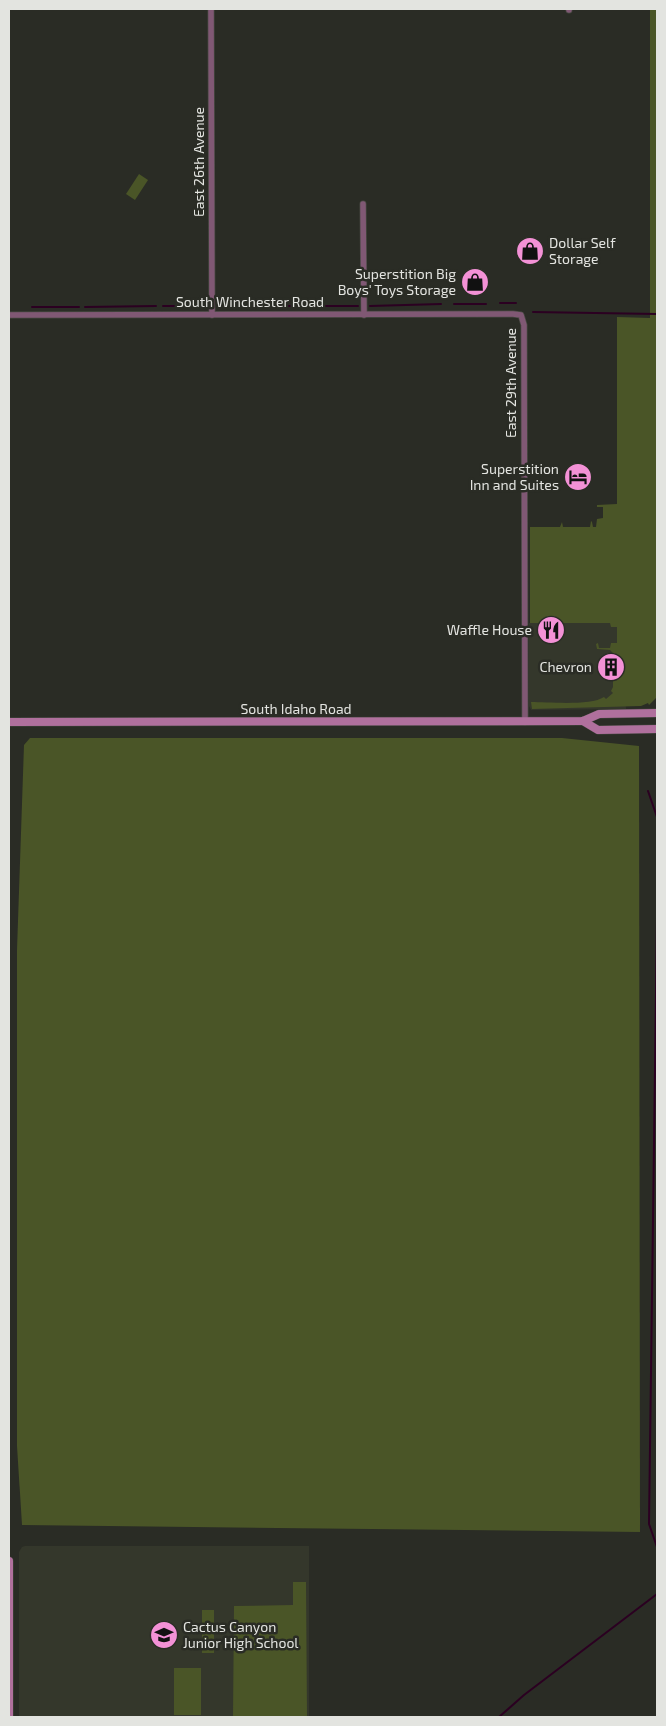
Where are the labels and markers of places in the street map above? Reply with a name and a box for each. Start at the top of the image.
place label: Dollar Self Storage [549,234,616,267]
shop icon: Dollar Self Storage [515,236,545,266]
place label: Superstition Big Boys' Toys Storage [338,265,456,298]
shop icon: Superstition Big Boys' Toys Storage [460,267,490,297]
place label: Superstition Inn and Suites [470,460,559,493]
hotel icon: Superstition Inn and Suites [563,462,593,492]
restaurant icon: Waffle House [536,615,566,645]
place label: Waffle House [447,621,532,638]
building icon: Chevron [596,652,626,682]
place label: Chevron [539,658,592,675]
place label: Cactus Canyon Junior High School [183,1618,299,1651]
school or university icon: Cactus Canyon Junior High School [149,1620,179,1650]

